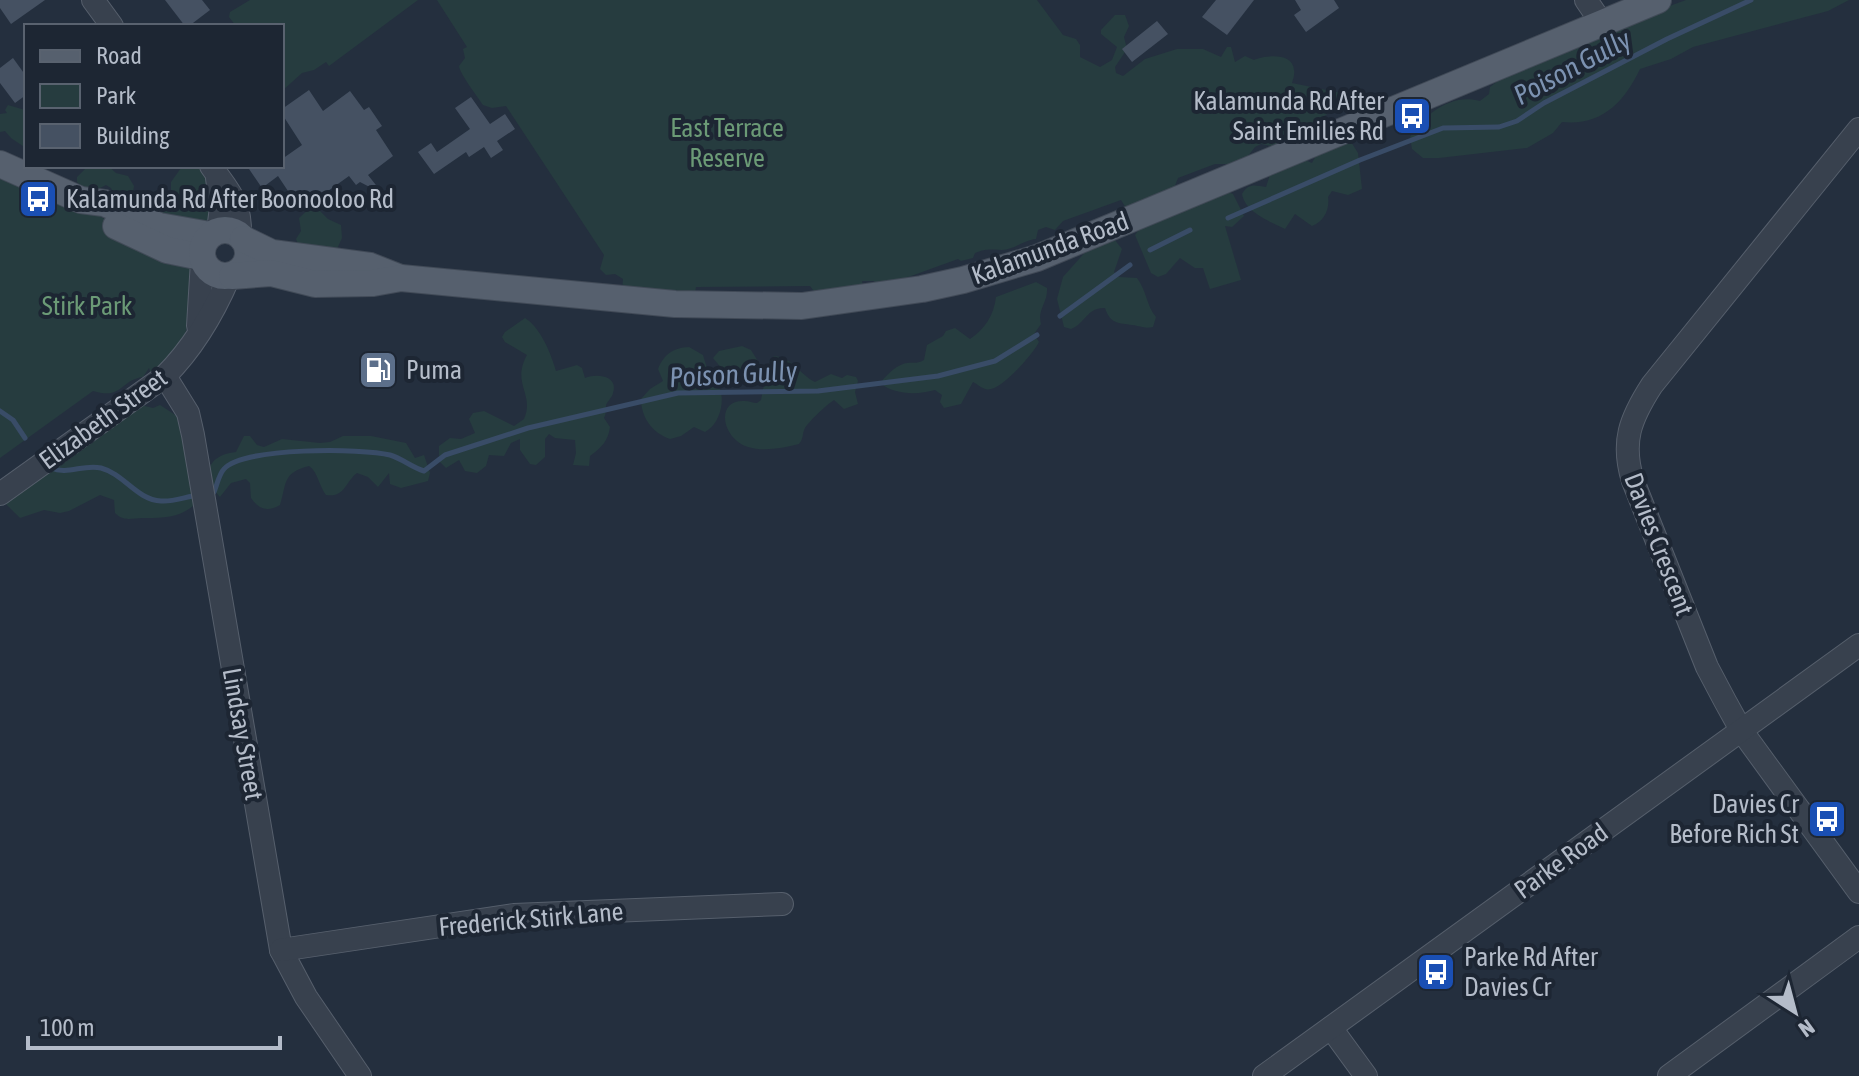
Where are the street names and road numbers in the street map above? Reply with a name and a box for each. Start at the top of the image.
street label: Kalamunda Road [967,206,1133,290]
street label: Elizabeth Street [33,363,173,475]
street label: Davies Crescent [1618,469,1700,619]
street label: Lindsay Street [217,666,269,802]
street label: Parke Road [1509,817,1613,905]
street label: Frederick Stirk Lane [437,896,625,942]

